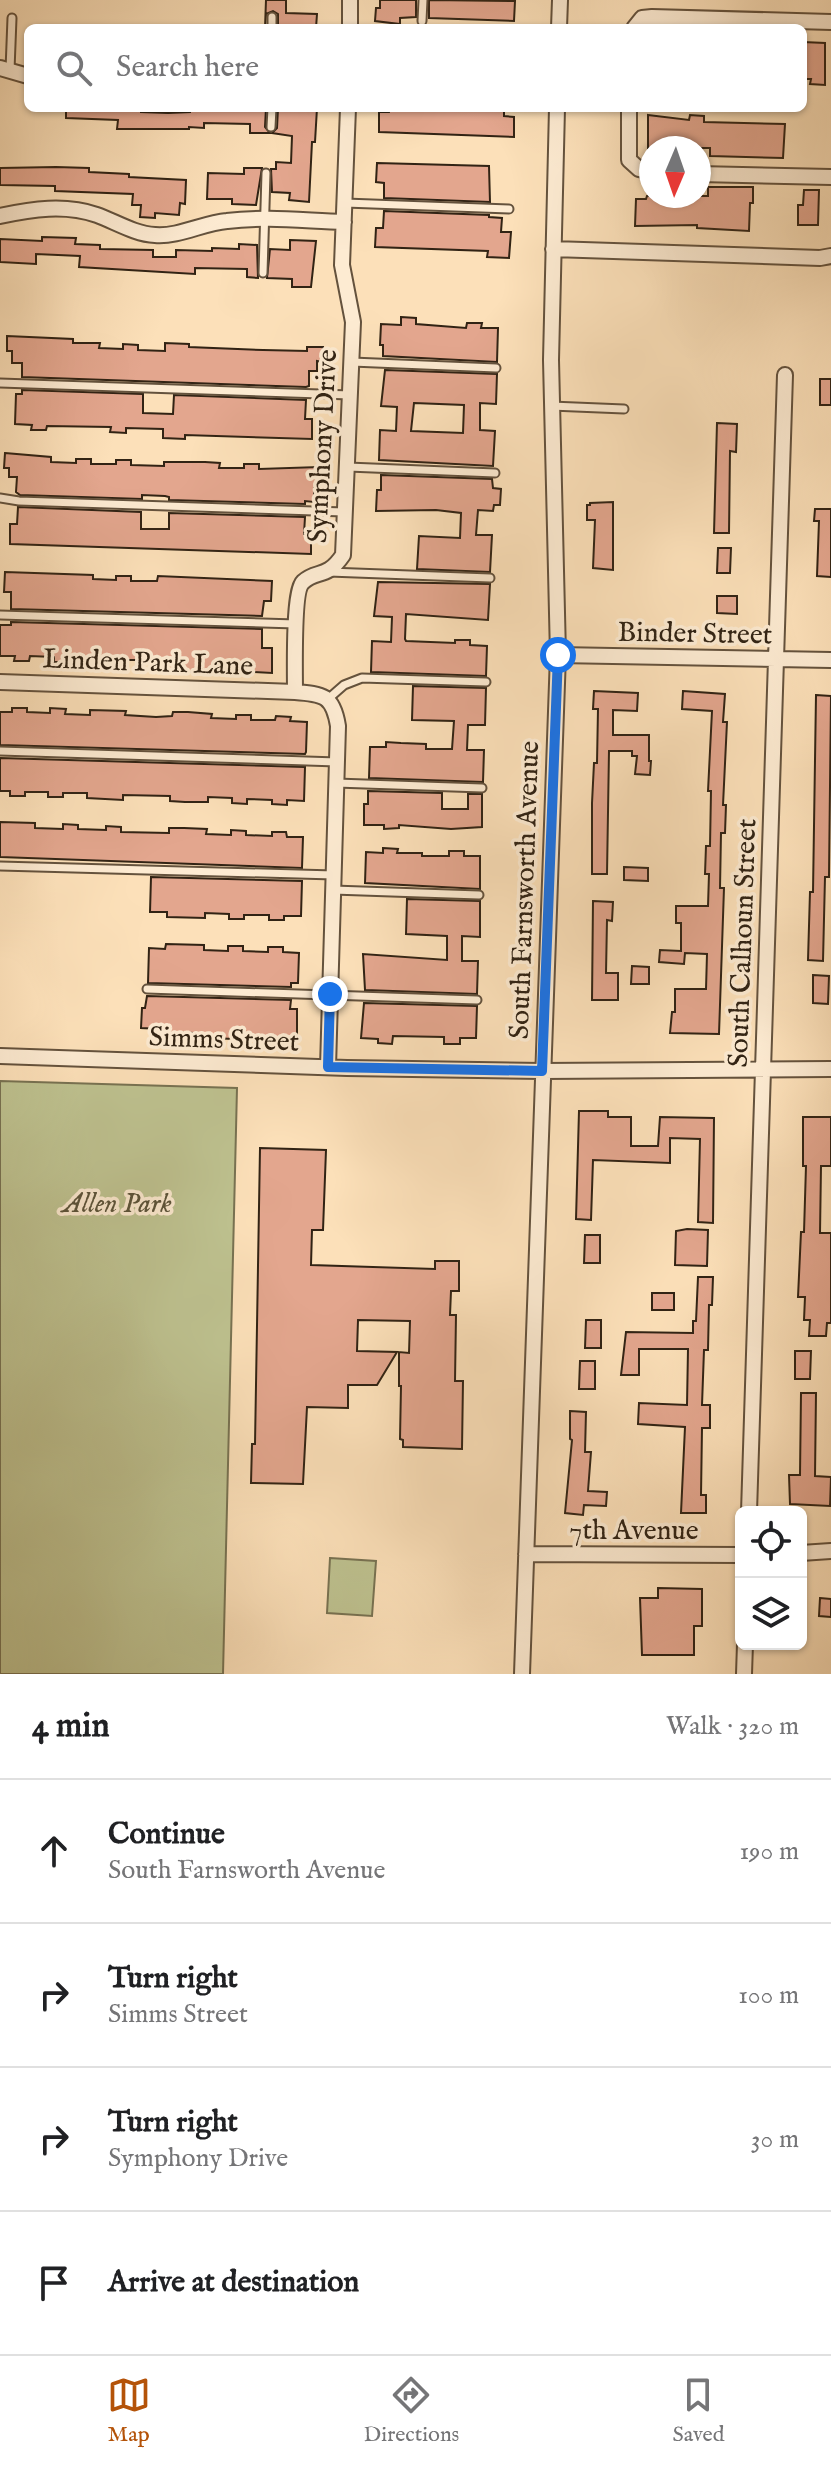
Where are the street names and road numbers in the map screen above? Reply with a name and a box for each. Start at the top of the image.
street label: Symphony Drive [301,348,346,544]
street label: Binder Street [617,616,773,653]
street label: Linden Park Lane [42,642,254,685]
street label: South Farnsworth Avenue [503,740,548,1040]
street label: South Calhoun Street [722,818,765,1068]
street label: Simms Street [148,1020,300,1061]
street label: 7th Avenue [569,1514,699,1549]

